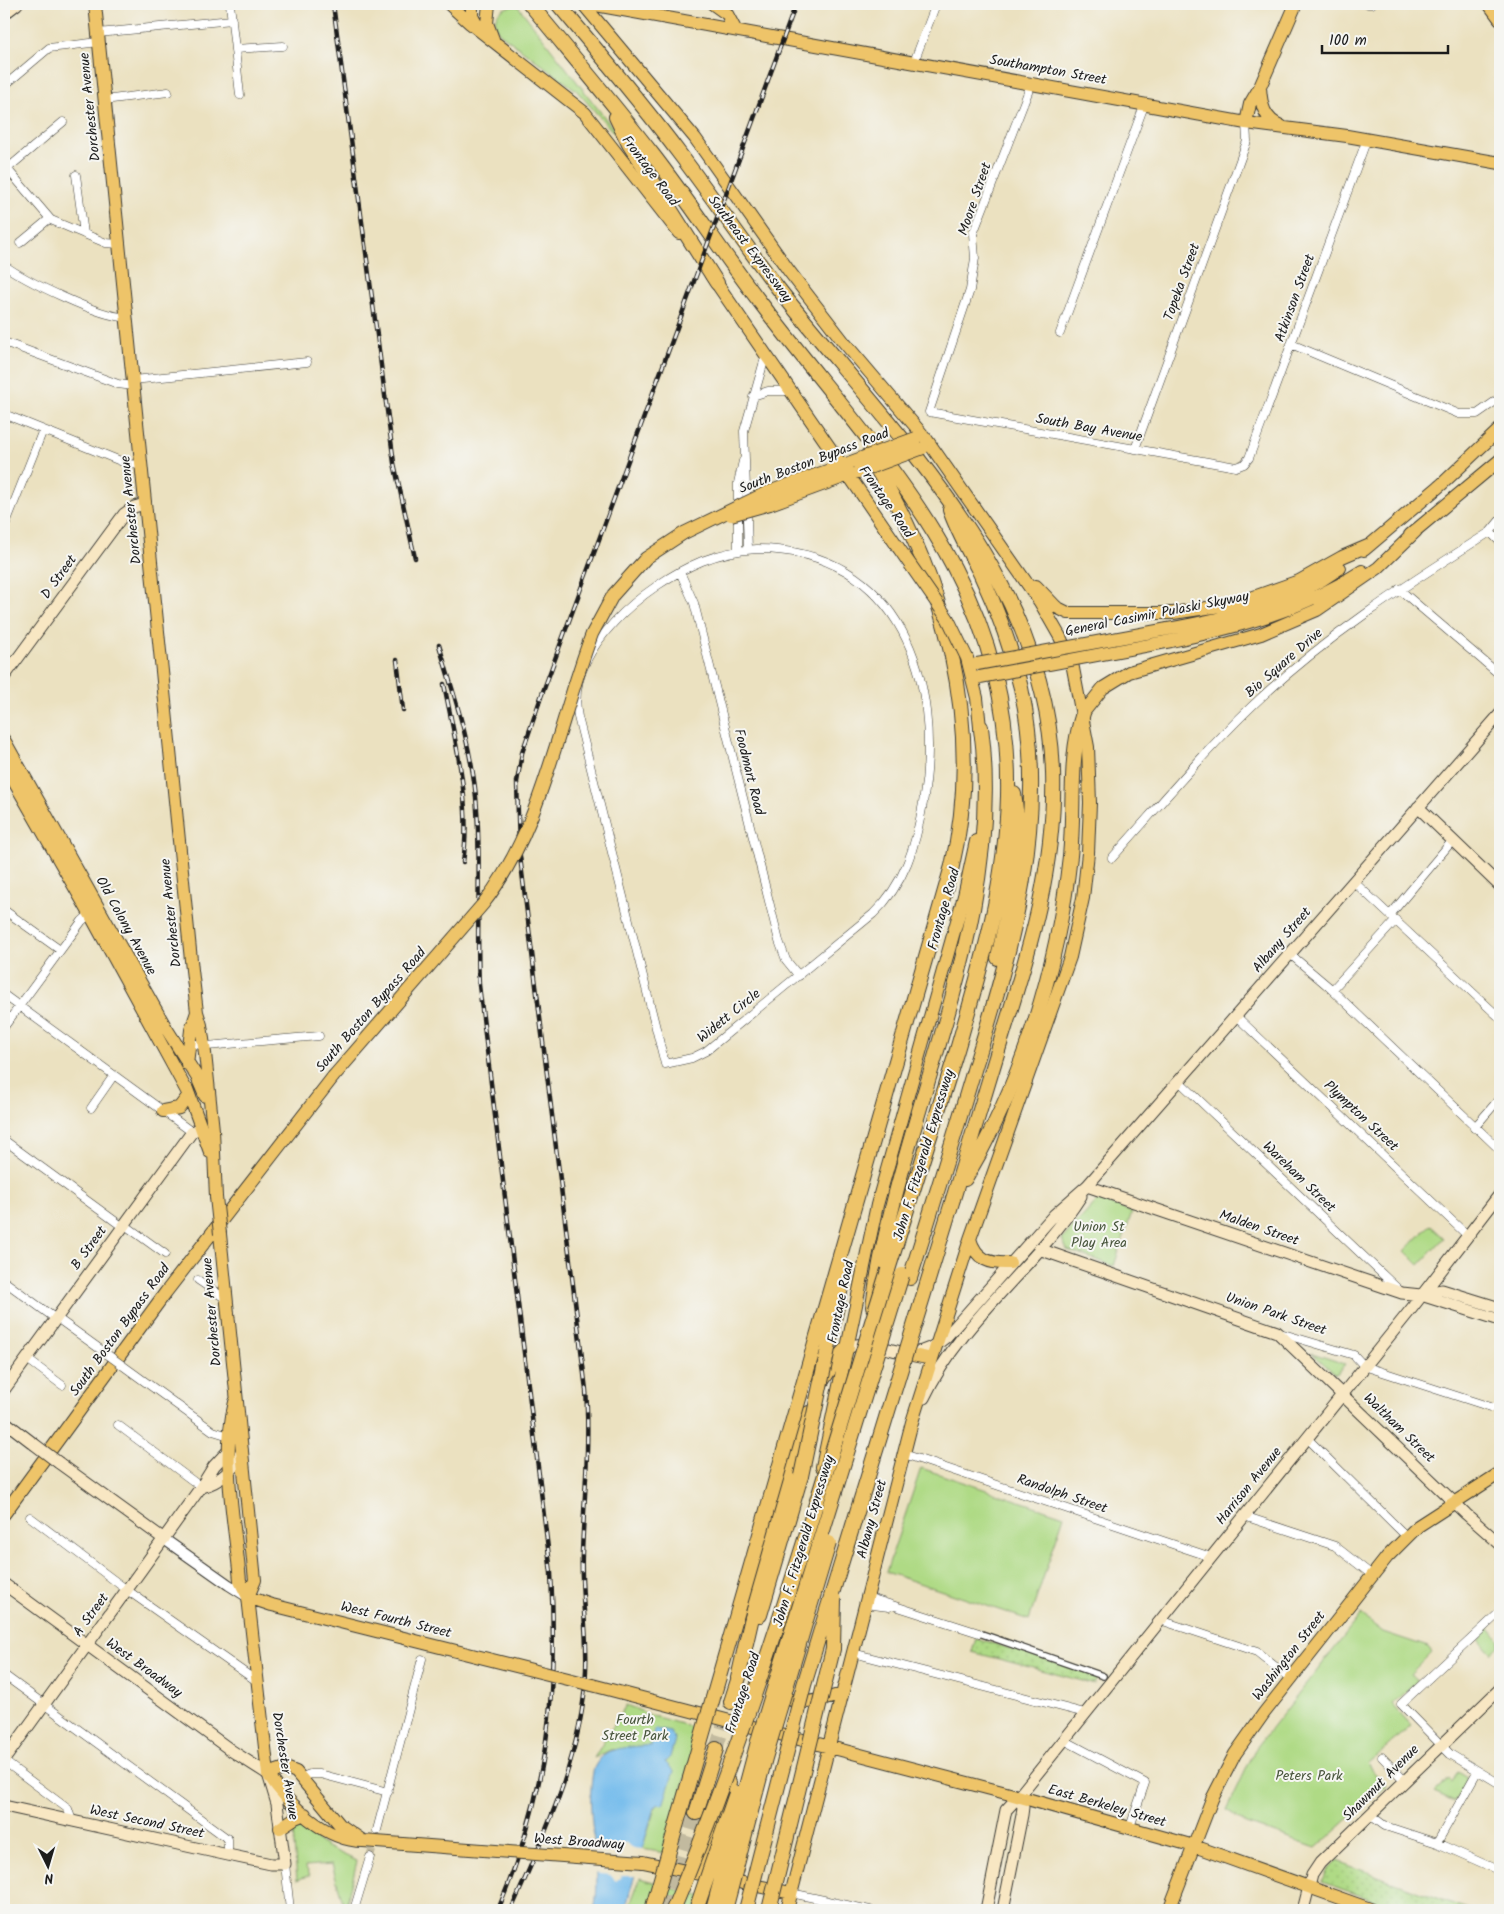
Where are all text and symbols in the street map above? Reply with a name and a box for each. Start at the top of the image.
scale bar [1322,22,1448,54]
text: 100 m [1329,29,1367,53]
street label: Southampton Street [988,49,1109,91]
street label: Dorchester Avenue [73,51,107,162]
street label: Frontage Road [616,131,685,212]
street label: Moore Street [952,159,998,238]
street label: Southeast Expressway [702,191,798,308]
street label: Topeka Street [1158,240,1206,324]
street label: Atkinson Street [1269,250,1321,345]
street label: South Bay Avenue [1034,408,1145,448]
street label: South Boston Bypass Road [736,422,893,500]
street label: Dorchester Avenue [114,454,148,565]
street label: Frontage Road [853,461,920,544]
street label: D Street [35,550,83,604]
street label: General Casimir Pulaski Skyway [1063,585,1251,643]
street label: Bio Square Drive [1240,622,1328,703]
street label: Foodmart Road [728,726,771,819]
street label: Dorchester Avenue [154,857,188,968]
street label: Frontage Road [922,864,966,953]
street label: Old Colony Avenue [90,873,163,980]
street label: Albany Street [1247,902,1317,978]
street label: South Boston Bypass Road [310,942,432,1077]
street label: Widett Circle [692,983,766,1049]
street label: John F. Fitzgerald Expressway [887,1066,961,1244]
street label: Plympton Street [1318,1075,1404,1157]
street label: Wareham Street [1257,1136,1341,1218]
street label: Malden Street [1216,1204,1302,1252]
park label: Union St Play Area [1071,1216,1127,1254]
street label: B Street [65,1221,113,1275]
street label: Dorchester Avenue [196,1256,228,1367]
street label: Frontage Road [821,1257,861,1346]
street label: South Boston Bypass Road [64,1258,176,1401]
street label: Union Park Street [1223,1286,1330,1342]
street label: Waltham Street [1358,1388,1440,1469]
street label: Harrison Avenue [1211,1442,1288,1530]
street label: John F. Fitzgerald Expressway [767,1452,841,1630]
street label: Randolph Street [1014,1468,1111,1520]
street label: Albany Street [851,1476,893,1561]
street label: A Street [68,1588,115,1642]
street label: West Fourth Street [338,1596,454,1645]
street label: Washington Street [1247,1606,1332,1706]
street label: West Broadway [101,1633,187,1704]
street label: Frontage Road [719,1649,767,1737]
park label: Fourth Street Park [602,1709,669,1747]
street label: Dorchester Avenue [266,1710,305,1822]
street label: Shawmut Avenue [1337,1739,1425,1827]
park label: Peters Park [1275,1765,1343,1787]
street label: East Berkeley Street [1045,1779,1169,1834]
street label: West Second Street [88,1799,207,1845]
street label: West Broadway [533,1828,625,1856]
north arrow [22,1842,72,1892]
text: N [44,1867,54,1889]

